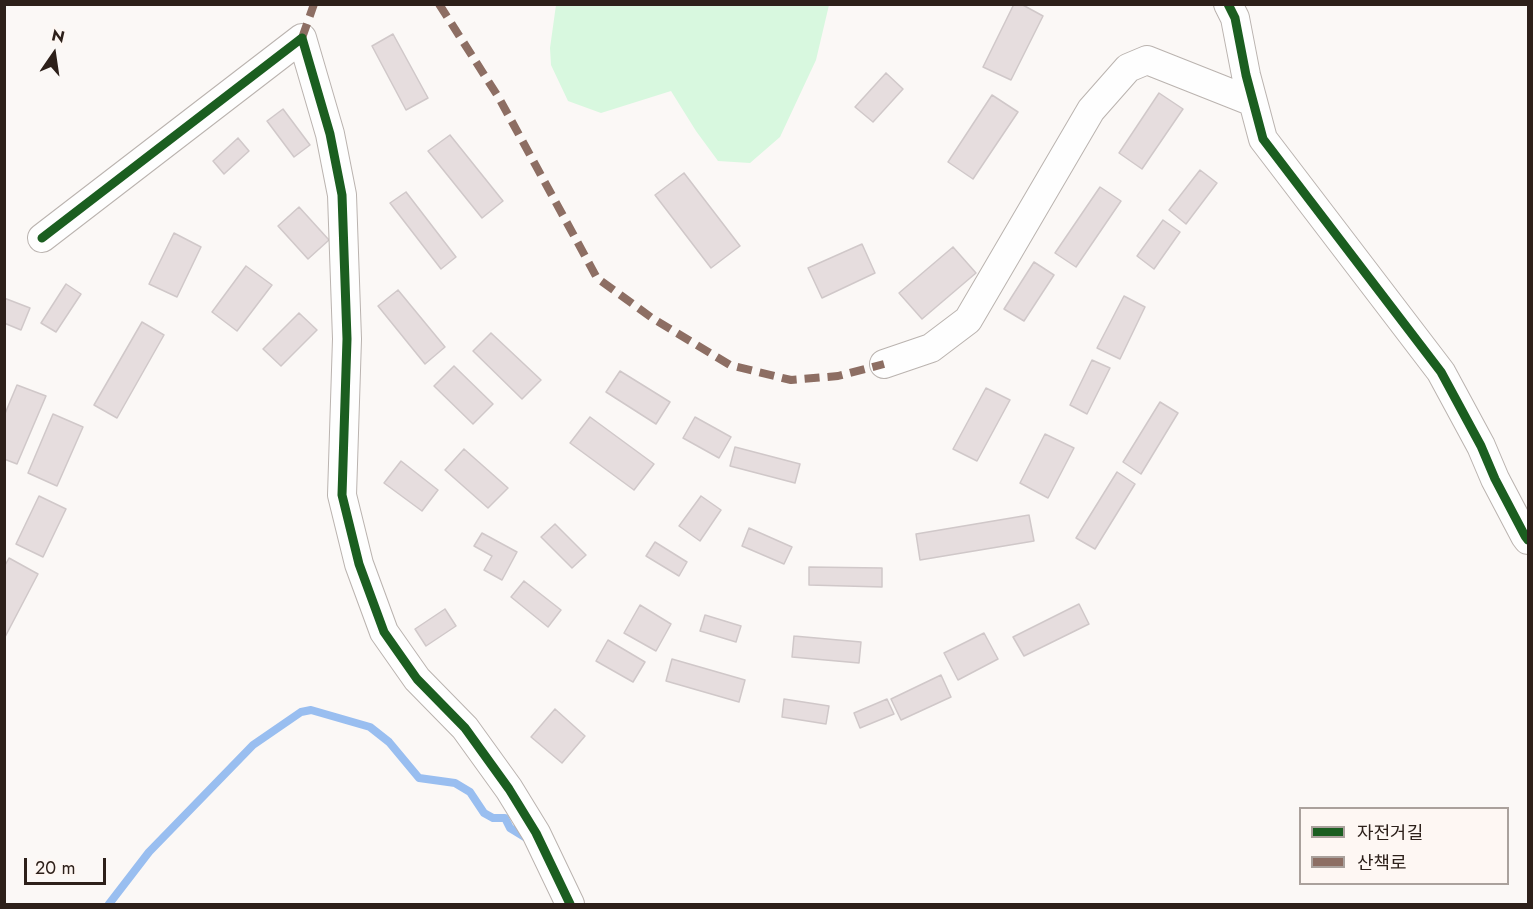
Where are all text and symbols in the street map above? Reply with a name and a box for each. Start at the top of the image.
text: N [49,23,67,49]
north arrow [24,24,84,84]
legend [1299,807,1509,885]
text: 자전거길 [1357,820,1423,846]
scale bar [27,846,110,884]
text: 산책로 [1357,850,1407,876]
text: 20 m [35,855,75,881]

